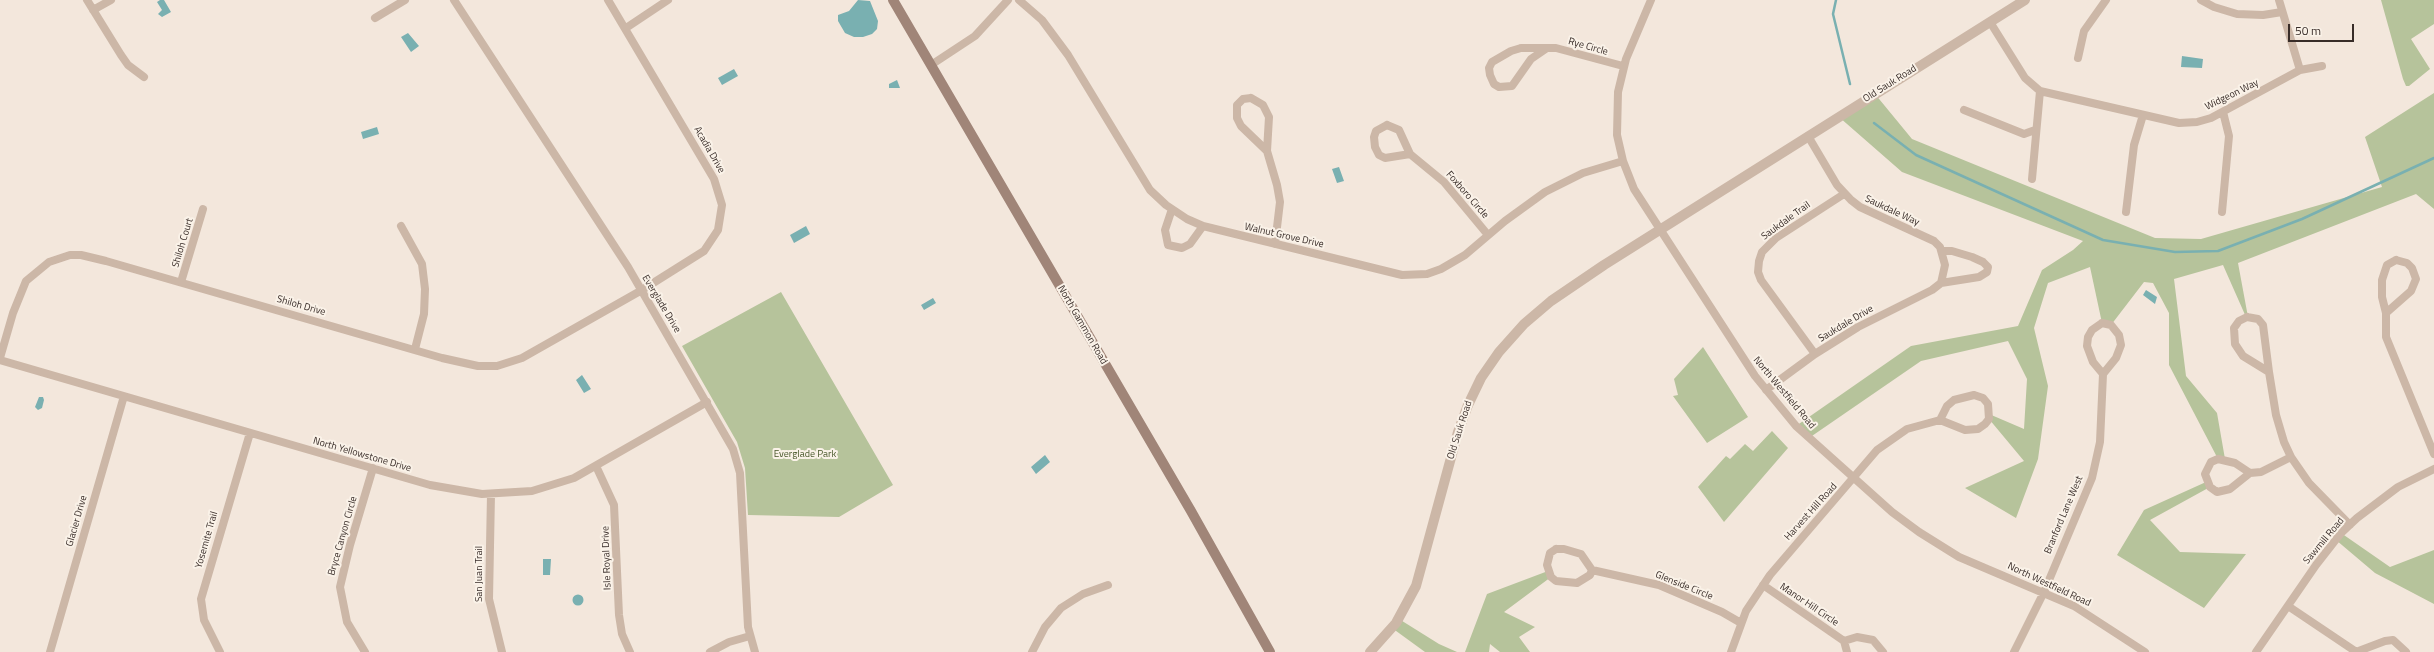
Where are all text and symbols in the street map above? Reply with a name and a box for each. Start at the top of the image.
scale bar [2290,16,2356,42]
text: 50 m [2295,21,2321,40]
street label: Rye Circle [1567,36,1609,58]
street label: Old Sauk Road [1861,63,1919,105]
street label: Widgeon Way [2203,77,2261,113]
street label: Acadia Drive [691,125,727,175]
street label: Foxboro Circle [1443,169,1491,221]
street label: Saukdale Way [1863,193,1921,229]
street label: Saukdale Trail [1759,199,1813,243]
street label: Shiloh Court [170,217,196,269]
street label: Walnut Grove Drive [1243,221,1325,251]
street label: Everglade Drive [639,273,683,335]
street label: North Gammon Road [1055,283,1109,367]
street label: Shiloh Drive [275,293,327,319]
street label: Saukdale Drive [1816,303,1876,345]
street label: North Westfield Road [1750,355,1818,431]
street label: Old Sauk Road [1445,399,1475,461]
street label: North Yellowstone Drive [312,435,412,475]
park label: Everglade Park [774,449,836,461]
street label: Branford Lane West [2042,474,2086,556]
street label: Harvest Hill Road [1782,481,1840,543]
street label: Glacier Drive [64,494,90,548]
street label: Bryce Canyon Circle [326,495,360,577]
street label: Yosemite Trail [193,510,221,570]
street label: Sawmill Road [2301,515,2347,567]
street label: Isle Royal Drive [600,526,614,590]
street label: San Juan Trail [474,546,486,602]
street label: North Westfield Road [2005,560,2093,610]
street label: Glenside Circle [1653,569,1715,603]
street label: Manor Hill Circle [1777,581,1841,629]

